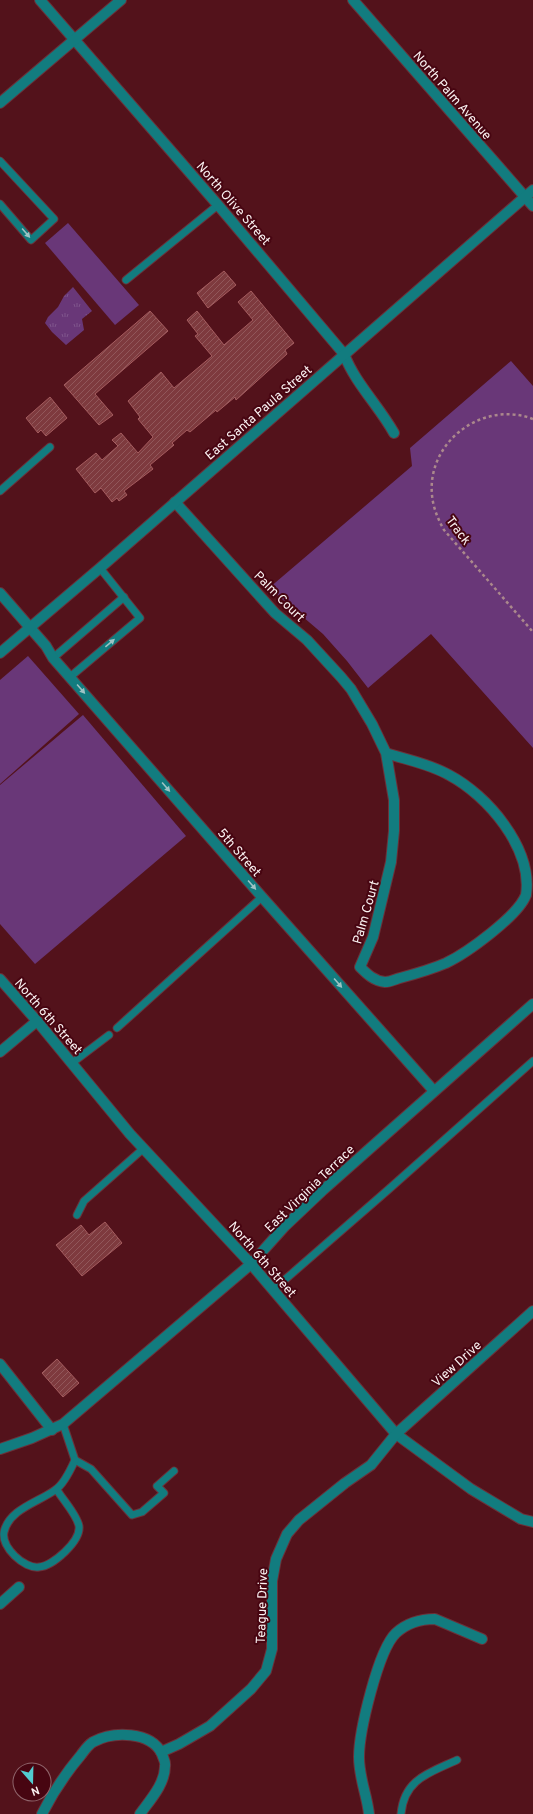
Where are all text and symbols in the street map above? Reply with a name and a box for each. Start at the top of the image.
street label: North Palm Avenue [409,49,494,144]
street label: North Olive Street [192,159,273,249]
one-way arrow [21,228,30,238]
street label: East Santa Paula Street [203,363,316,464]
street label: Track [441,514,473,549]
street label: Palm Court [250,569,307,626]
one-way arrow [106,639,115,648]
one-way arrow [76,684,85,695]
one-way arrow [161,783,170,792]
street label: 5th Street [213,826,264,881]
street label: Palm Court [350,879,384,946]
one-way arrow [247,880,256,891]
street label: North 6th Street [10,976,85,1059]
one-way arrow [333,978,342,988]
street label: East Virginia Terrace [262,1142,359,1237]
street label: North 6th Street [224,1219,299,1302]
street label: View Drive [429,1338,486,1391]
street label: Teague Drive [254,1568,272,1644]
north arrow [12,1762,52,1802]
text: N [29,1783,41,1798]

